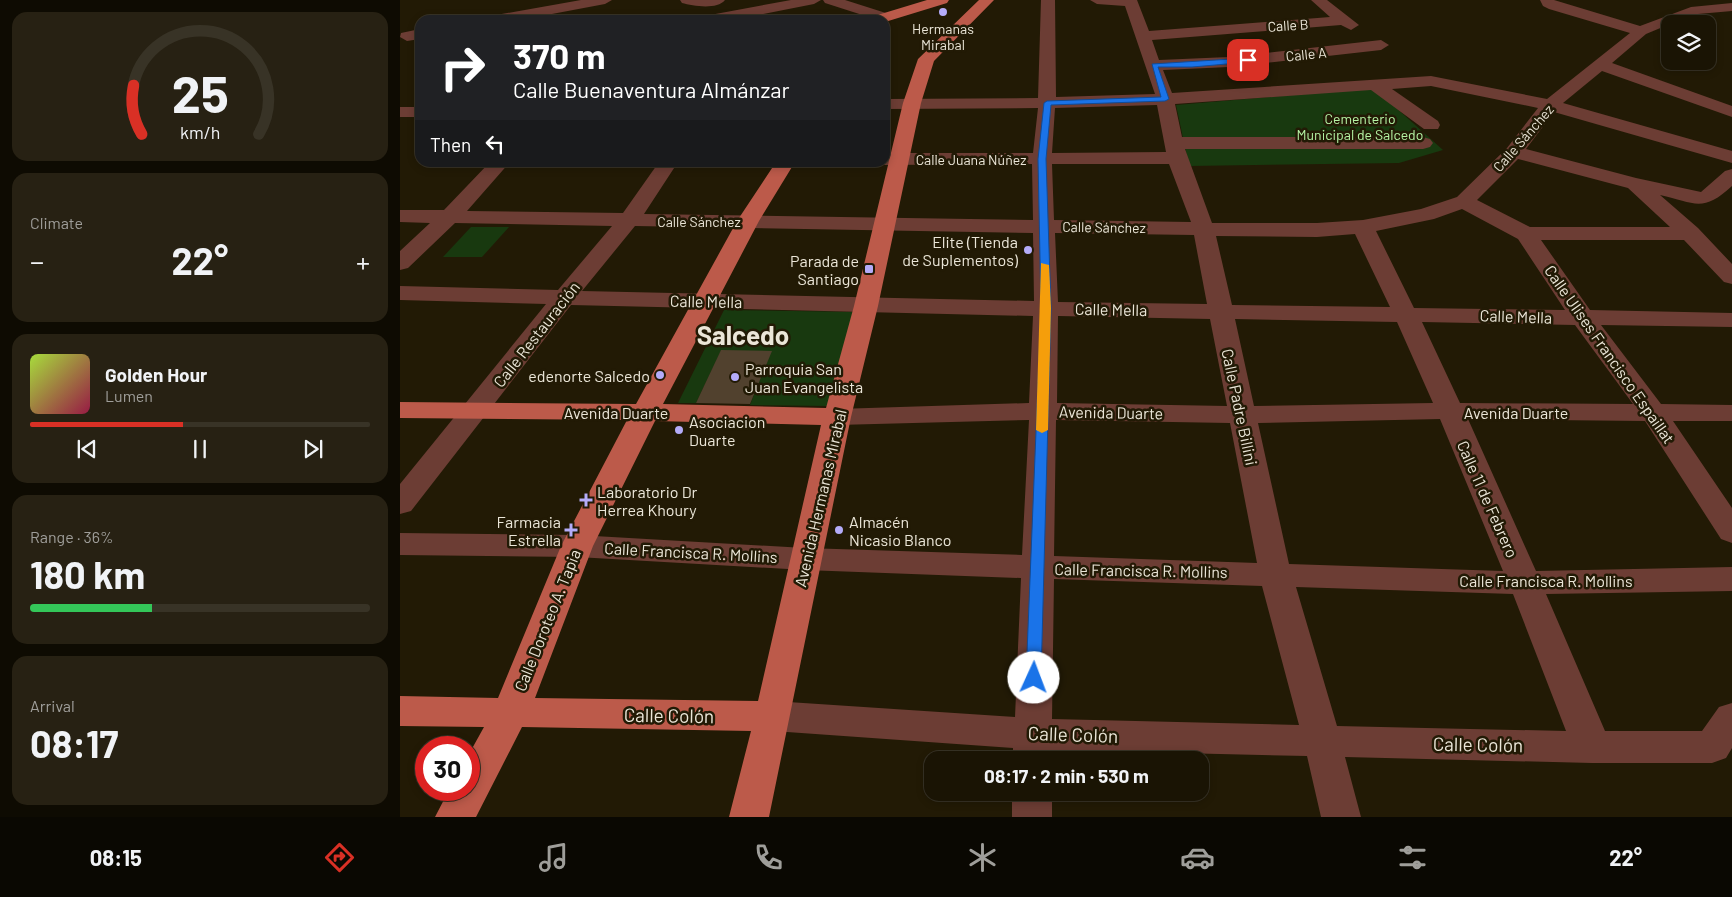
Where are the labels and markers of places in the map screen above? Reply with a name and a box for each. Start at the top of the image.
marker: Hermanas Mirabal [937,6,949,18]
place label: Hermanas Mirabal [912,20,974,53]
pin [1227,39,1269,81]
place label: Elite (Tienda de Suplementos) [902,232,1019,269]
marker: Elite (Tienda de Suplementos) [1022,244,1034,256]
place label: Parada de Santiago [790,251,859,288]
marker: Parada de Santiago [863,263,875,275]
place label: Parroquia San Juan Evangelista [745,359,863,396]
place label: edenorte Salcedo [528,366,650,385]
marker: edenorte Salcedo [654,369,666,381]
marker: Parroquia San Juan Evangelista [729,371,741,383]
place label: Asociacion Duarte [689,412,765,449]
marker: Asociacion Duarte [673,424,685,436]
place label: Laboratorio Dr Herrea Khoury [597,482,698,519]
marker: Laboratorio Dr Herrea Khoury [579,493,593,507]
place label: Farmacia Estrella [496,512,561,549]
place label: Almacén Nicasio Blanco [849,512,951,549]
marker: Farmacia Estrella [565,524,577,536]
marker: Almacén Nicasio Blanco [833,524,845,536]

